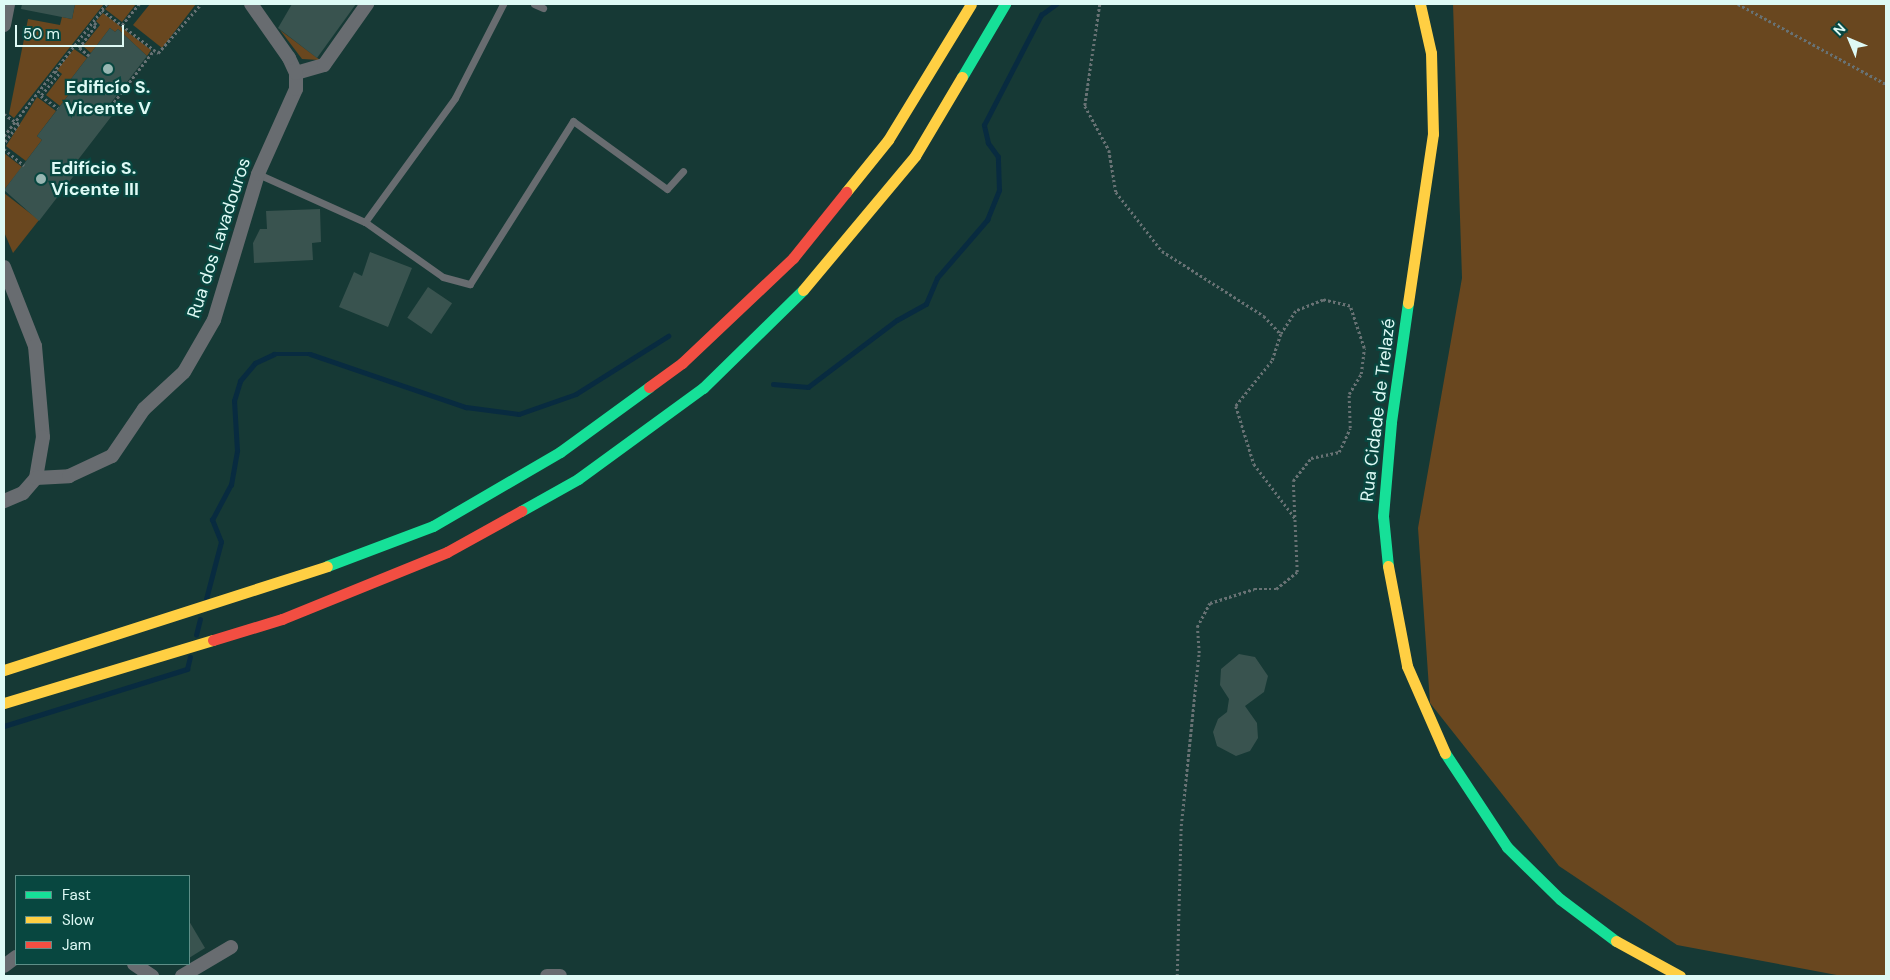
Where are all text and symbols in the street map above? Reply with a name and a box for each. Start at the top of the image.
scale bar [18,15,126,47]
north arrow [1825,15,1875,65]
text: N [1829,19,1849,39]
text: 50 m [23,24,60,44]
marker: Edificío S. Vicente V [102,63,114,75]
place label: Edificío S. Vicente V [65,77,151,120]
street label: Rua dos Lavadouros [183,155,255,321]
place label: Edifício S. Vicente III [51,158,139,200]
marker: Edifício S. Vicente III [35,173,47,185]
street label: Rua Cidade de Trelazé [1356,317,1400,503]
legend [15,875,190,965]
text: Fast [62,885,91,905]
text: Slow [62,910,94,930]
text: Jam [62,935,91,955]

